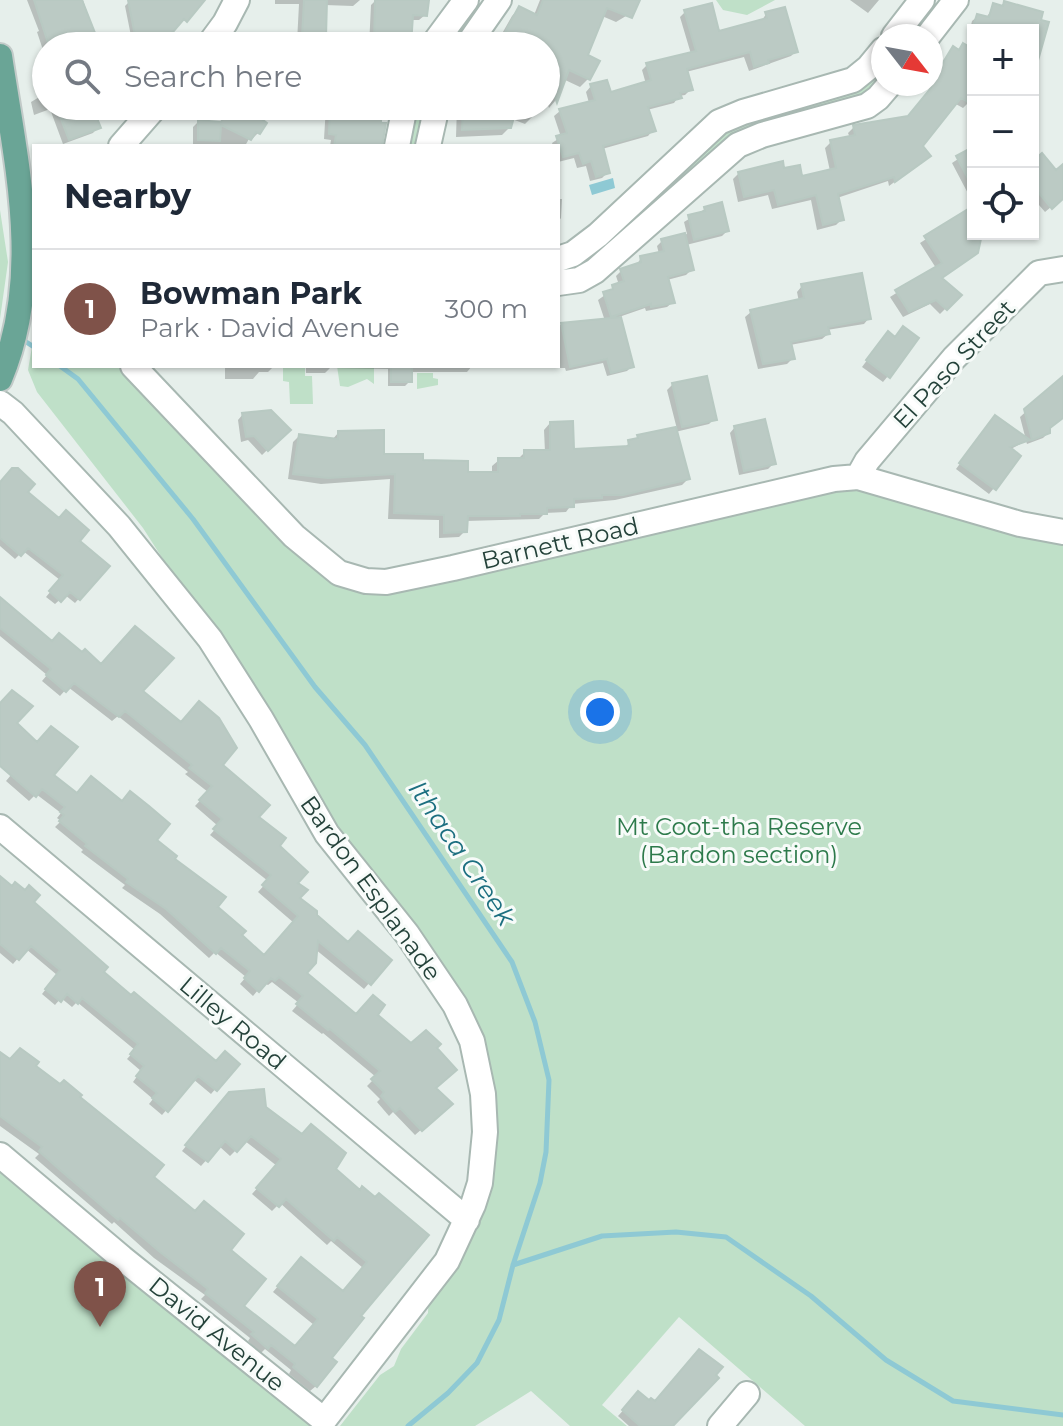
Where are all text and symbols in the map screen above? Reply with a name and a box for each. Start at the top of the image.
north arrow [871,24,943,96]
map controls [967,24,1039,240]
button: + [967,24,1039,96]
search box [32,32,560,120]
icon: search [60,54,104,98]
text: Search here [124,58,302,95]
button: − [967,96,1039,168]
button: locate [967,168,1039,240]
text: Nearby [64,175,191,217]
text: Bowman Park [140,275,362,312]
text: 1 [85,293,95,325]
text: 300 m [445,293,528,325]
street label: El Paso Street [887,293,1021,434]
text: Park · David Avenue [140,312,400,344]
street label: Barnett Road [478,511,642,575]
your location [580,692,620,732]
water label: Ithaca Creek [402,774,523,933]
street label: Bardon Esplanade [294,790,448,986]
park label: Mt Coot-tha Reserve (Bardon section) [616,812,862,869]
street label: Lilley Road [174,970,292,1076]
pin: 1 [74,1261,126,1327]
street label: David Avenue [143,1270,291,1398]

